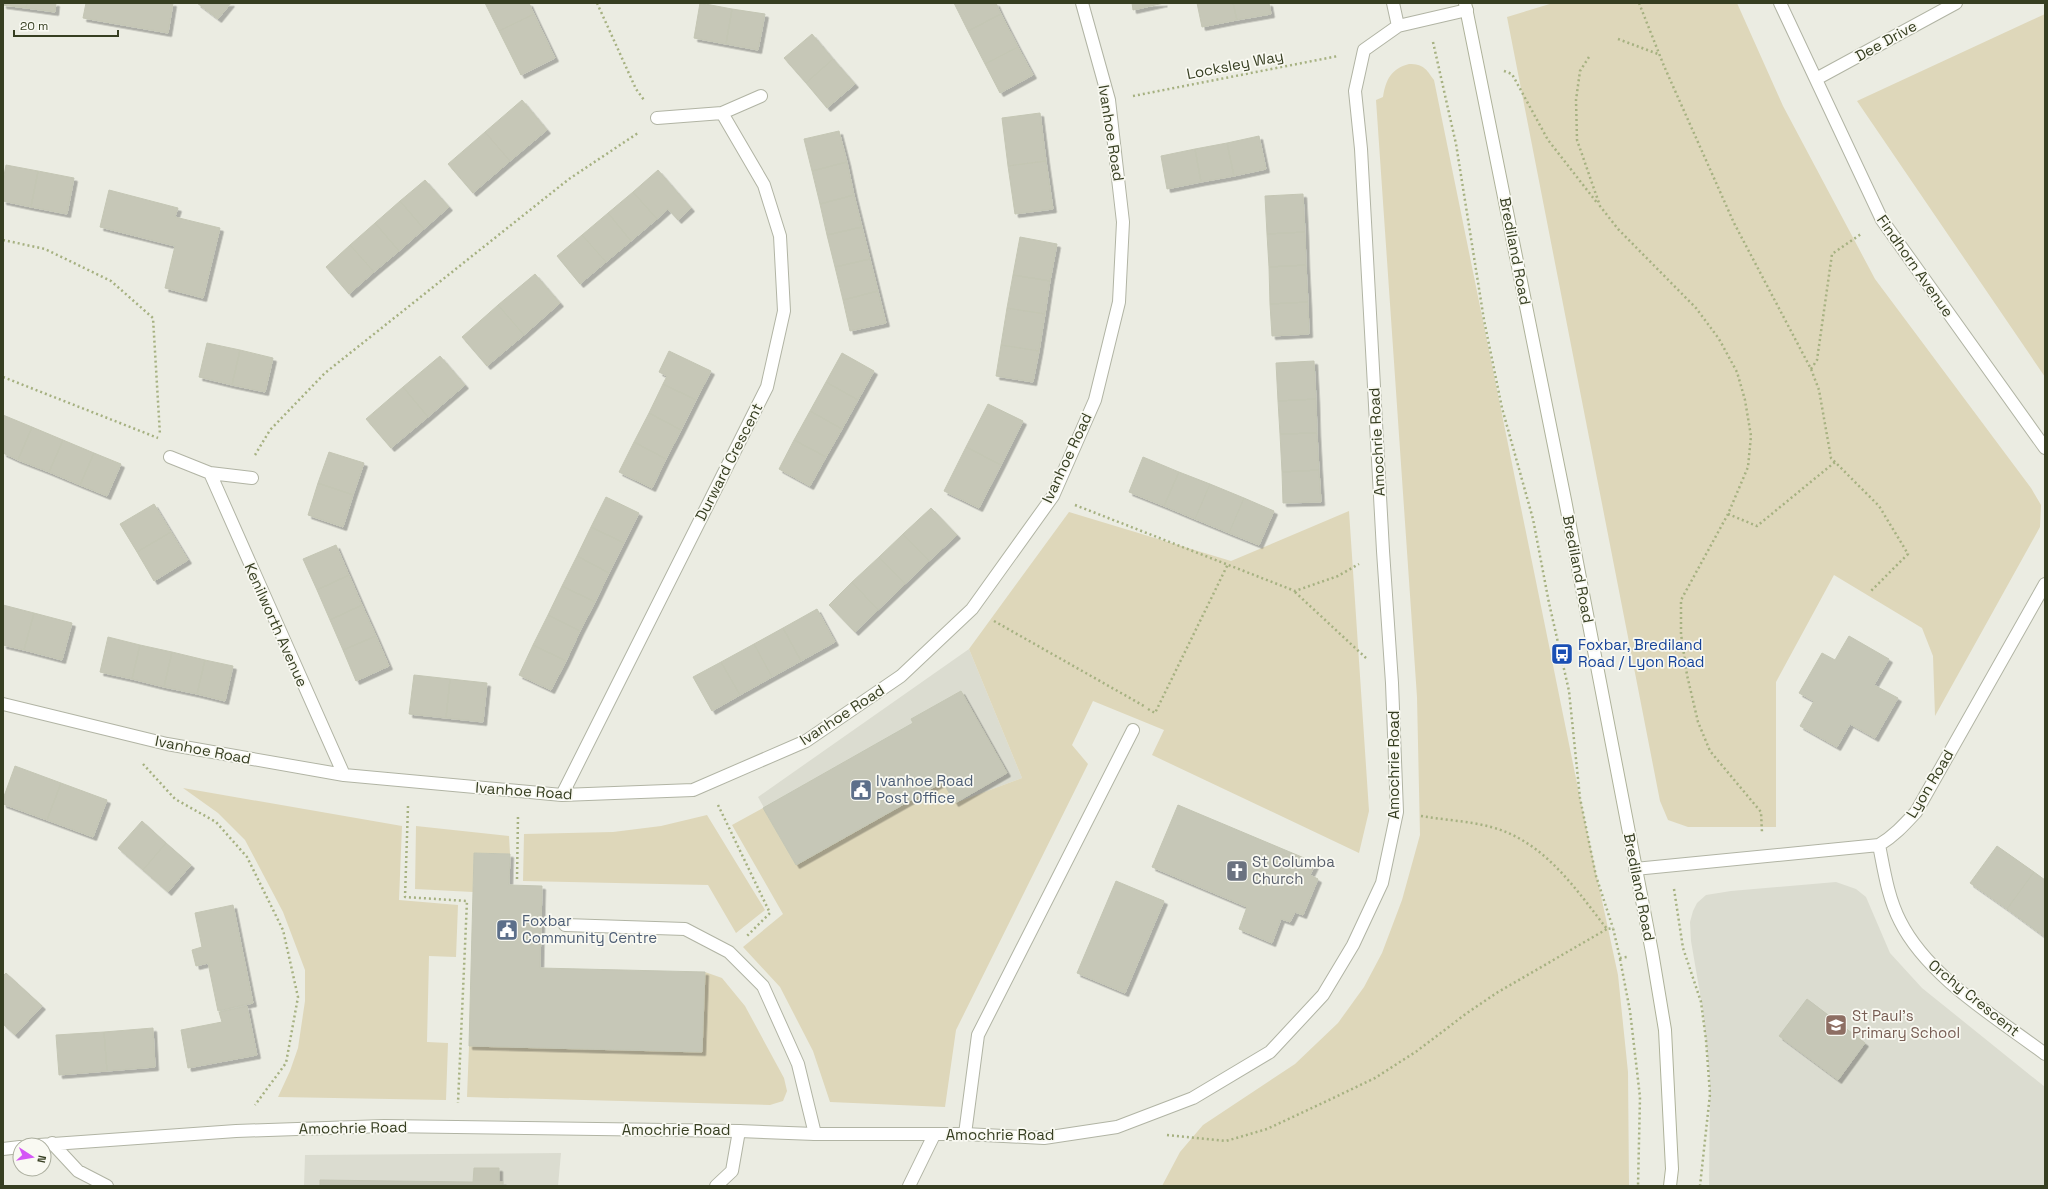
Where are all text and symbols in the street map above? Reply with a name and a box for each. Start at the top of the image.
scale bar [14,12,118,38]
street label: Dee Drive [1852,16,1920,65]
text: 20 m [20,18,48,34]
street label: Locksley Way [1185,46,1285,83]
street label: Ivanhoe Road [1094,83,1128,182]
street label: Brediland Road [1496,195,1535,306]
street label: Findhorn Avenue [1873,211,1958,321]
street label: Amochrie Road [1364,387,1389,497]
street label: Durward Crescent [691,400,767,524]
street label: Ivanhoe Road [1037,410,1096,506]
street label: Brediland Road [1559,513,1598,624]
street label: Kenilworth Avenue [241,560,312,690]
place label: Foxbar, Brediland Road / Lyon Road [1578,635,1705,671]
bus stop icon: Foxbar, Brediland Road / Lyon Road [1549,641,1575,667]
street label: Ivanhoe Road [796,680,888,749]
street label: Amochrie Road [1384,711,1403,819]
street label: Ivanhoe Road [153,731,253,768]
street label: Lyon Road [1902,746,1957,821]
place label: Ivanhoe Road Post Office [876,771,973,807]
public building icon: Ivanhoe Road Post Office [848,777,874,803]
street label: Ivanhoe Road [475,778,573,803]
street label: Brediland Road [1620,831,1659,942]
place label: St Columba Church [1252,852,1335,888]
church icon: St Columba Church [1224,858,1250,884]
place label: Foxbar Community Centre [522,911,657,947]
public building icon: Foxbar Community Centre [494,917,520,943]
street label: Orchy Crescent [1925,955,2024,1040]
place label: St Paul's Primary School [1852,1006,1960,1042]
school or university icon: St Paul's Primary School [1823,1012,1849,1038]
street label: Amochrie Road [298,1117,407,1138]
street label: Amochrie Road [622,1120,730,1139]
street label: Amochrie Road [946,1125,1054,1144]
north arrow [12,1137,52,1177]
text: N [34,1154,49,1164]

